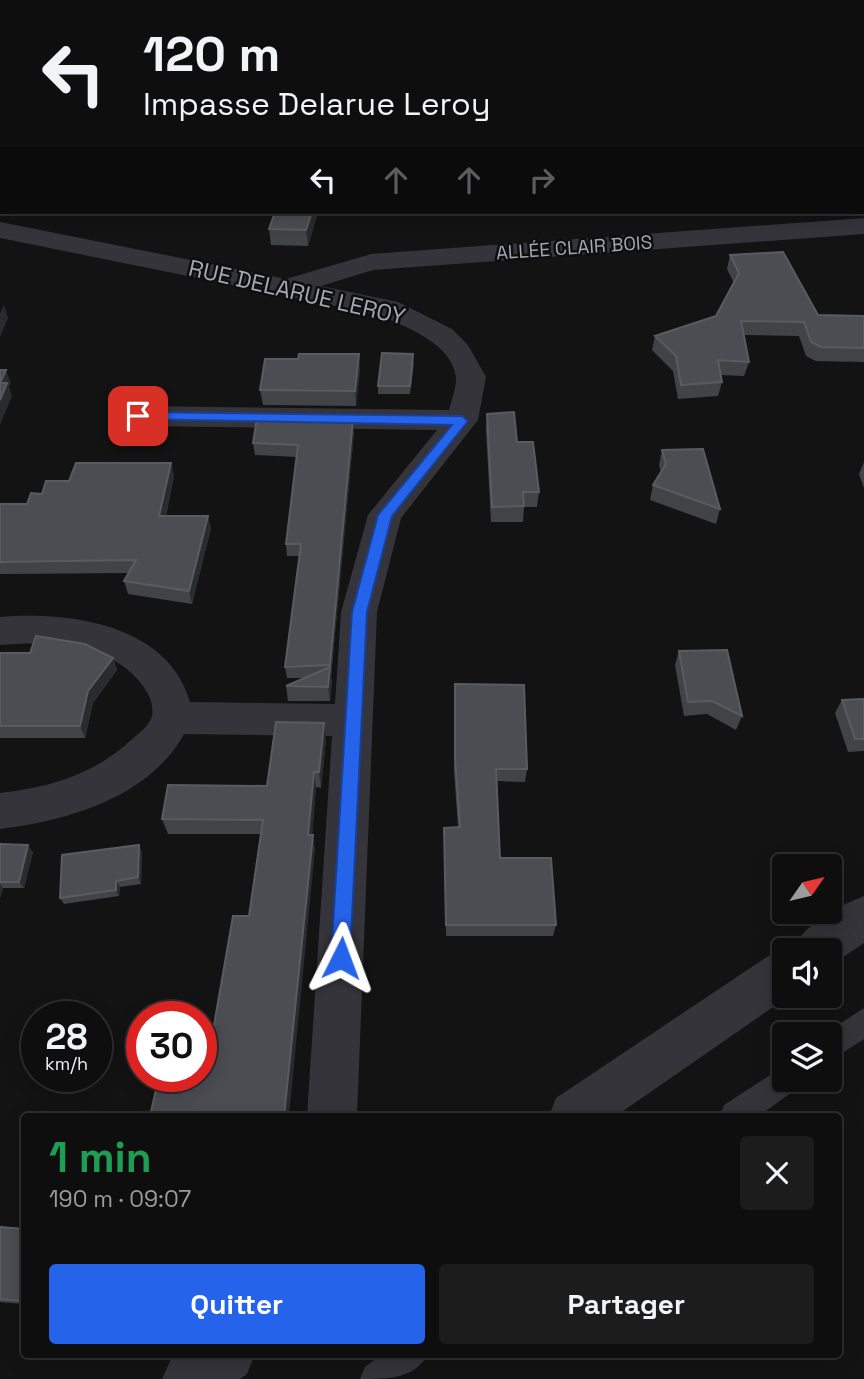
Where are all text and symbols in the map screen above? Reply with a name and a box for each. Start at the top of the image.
text: 120 m [143,23,280,85]
icon: left [28,28,119,119]
text: Impasse Delarue Leroy [143,84,490,124]
icon: left [304,161,342,199]
icon: ahead [377,161,415,199]
icon: ahead [450,161,488,199]
icon: right [523,161,561,199]
street label: ALLÉE CLAIR BOIS [495,230,653,265]
street label: RUE DELARUE LEROY [186,252,408,332]
pin [108,386,168,446]
icon: arrive [119,397,157,435]
north arrow [772,854,842,924]
map controls [772,854,842,1092]
position arrow [304,921,378,995]
button: sound [772,938,842,1008]
speed limit sign: 30 [126,1001,217,1092]
text: 28 [46,1015,87,1059]
button: layers [772,1022,842,1092]
text: km/h [45,1052,88,1075]
text: 1 min [49,1131,152,1184]
button: close [740,1136,814,1210]
text: 190 m · 09:07 [49,1184,191,1214]
button: Quitter [49,1264,425,1344]
button: Partager [439,1264,814,1344]

